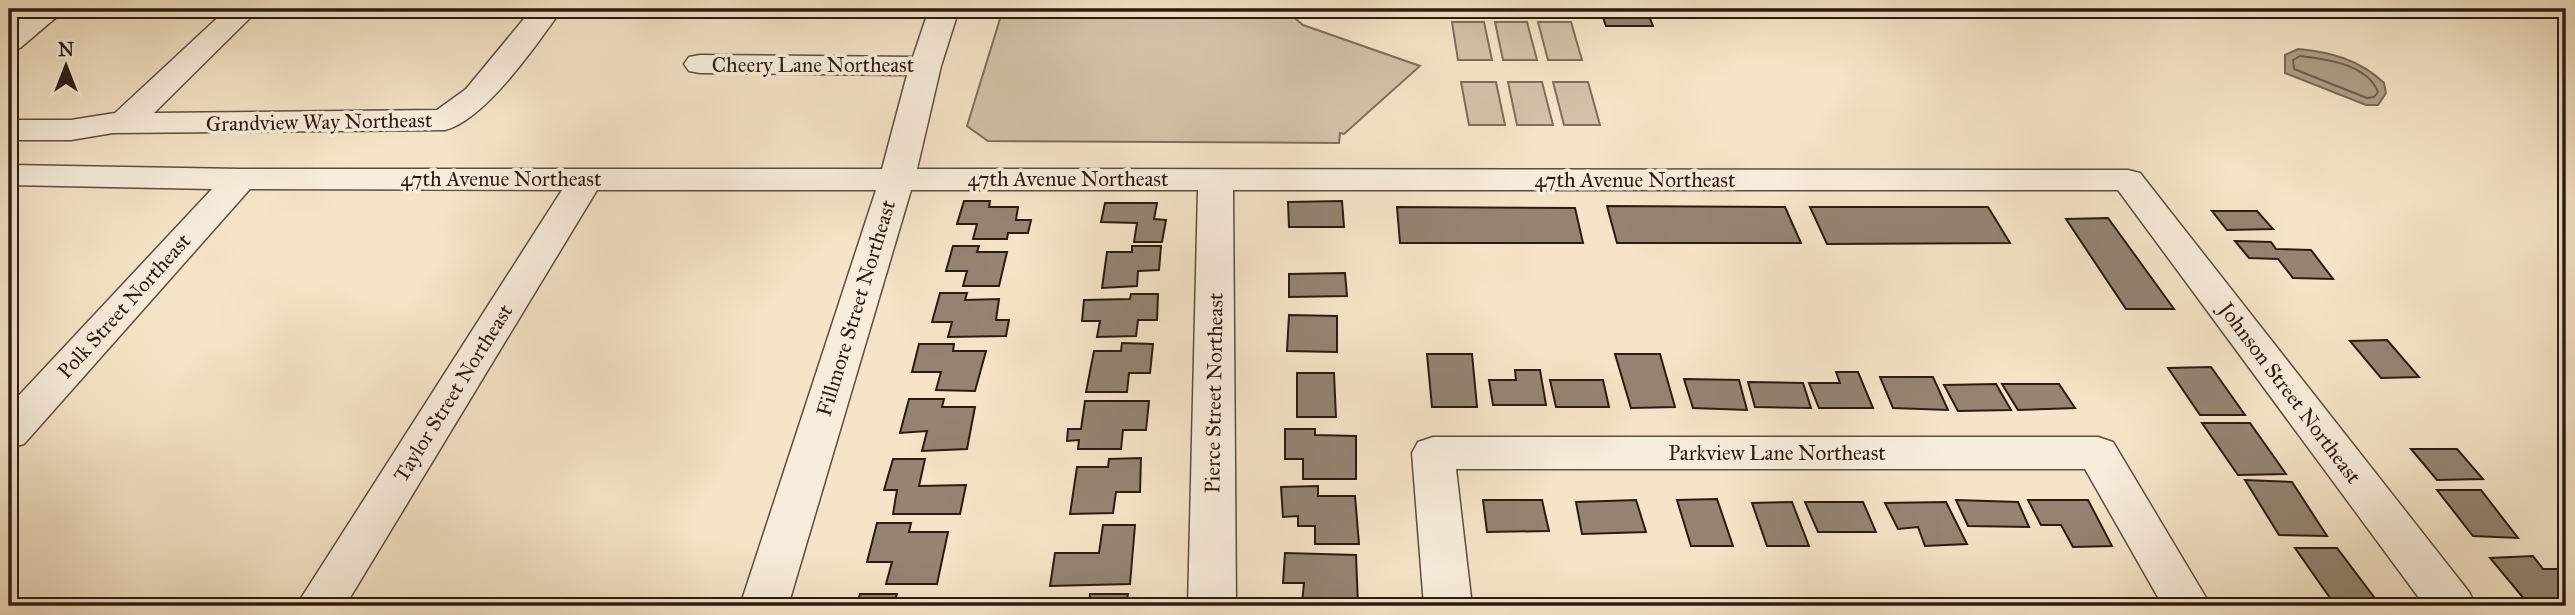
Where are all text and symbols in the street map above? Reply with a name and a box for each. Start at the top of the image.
north arrow [32,32,102,102]
text: N [58,38,74,61]
street label: Cheery Lane Northeast [712,52,915,78]
street label: Grandview Way Northeast [206,107,433,137]
street label: 47th Avenue Northeast [401,166,602,192]
street label: 47th Avenue Northeast [968,166,1169,192]
street label: 47th Avenue Northeast [1535,167,1736,193]
street label: Fillmore Street Northeast [811,196,901,419]
street label: Polk Street Northeast [52,228,196,384]
street label: Pierce Street Northeast [1199,292,1229,494]
street label: Johnson Street Northeast [2212,296,2367,489]
street label: Taylor Street Northeast [388,299,519,487]
street label: Parkview Lane Northeast [1668,440,1886,466]

